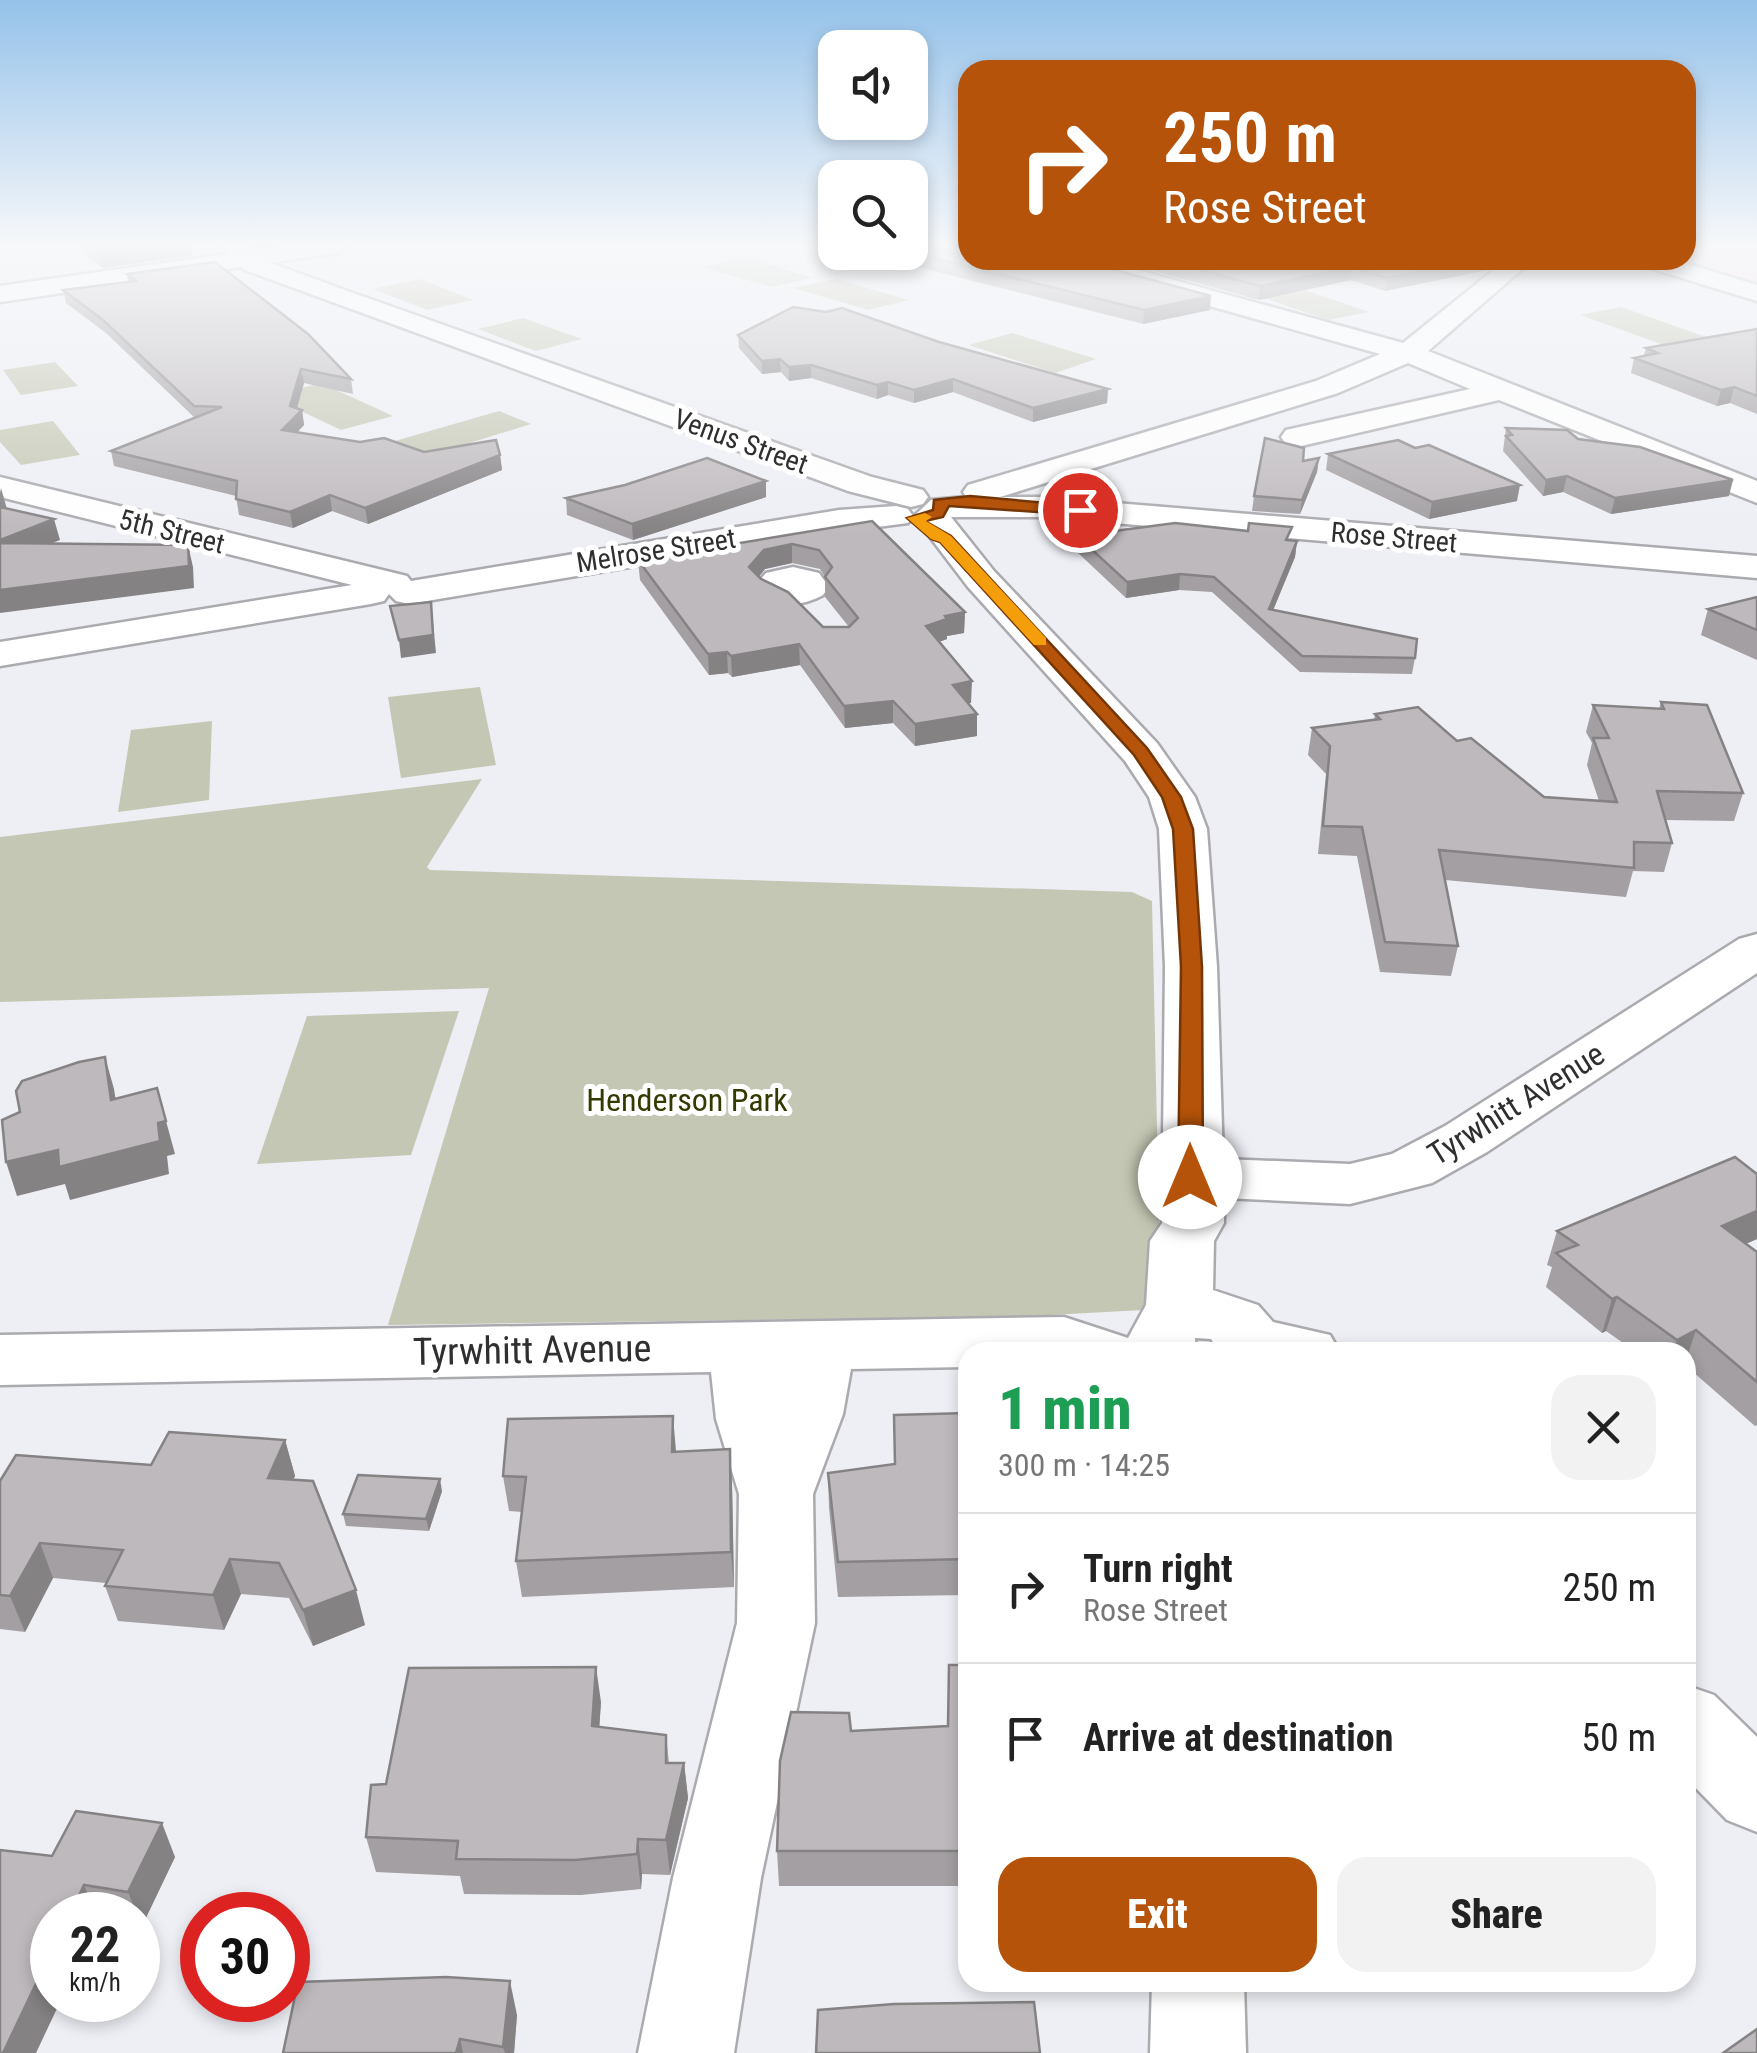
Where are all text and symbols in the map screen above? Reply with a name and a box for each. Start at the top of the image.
map controls [818,30,928,270]
button: sound [818,30,928,140]
text: 250 m [1163,97,1337,179]
icon: right [998,100,1128,230]
button: search [818,160,928,270]
text: Rose Street [1163,181,1367,234]
street label: Venus Street [669,402,812,481]
pin [1038,468,1123,553]
icon: arrive [1053,483,1108,538]
street label: 5th Street [116,502,228,561]
street label: Rose Street [1329,516,1459,559]
street label: Melrose Street [574,522,738,579]
street label: Tyrwhitt Avenue [1421,1035,1611,1173]
park label: Henderson Park [586,1081,788,1119]
position arrow [1138,1125,1242,1229]
street label: Tyrwhitt Avenue [412,1326,652,1374]
text: 1 min [998,1373,1132,1444]
button: close [1551,1375,1656,1480]
text: 300 m · 14:25 [998,1446,1170,1484]
text: Turn right [1083,1547,1233,1591]
icon: right [998,1561,1053,1616]
text: 250 m [1562,1566,1656,1610]
text: Rose Street [1083,1591,1228,1629]
icon: arrive [998,1711,1053,1766]
text: Arrive at destination [1083,1716,1393,1760]
text: 50 m [1581,1716,1656,1760]
button: Exit [998,1857,1317,1972]
button: Share [1337,1857,1656,1972]
speed limit sign: 30 [180,1892,310,2022]
text: 22 [70,1916,120,1974]
text: km/h [69,1968,121,1997]

